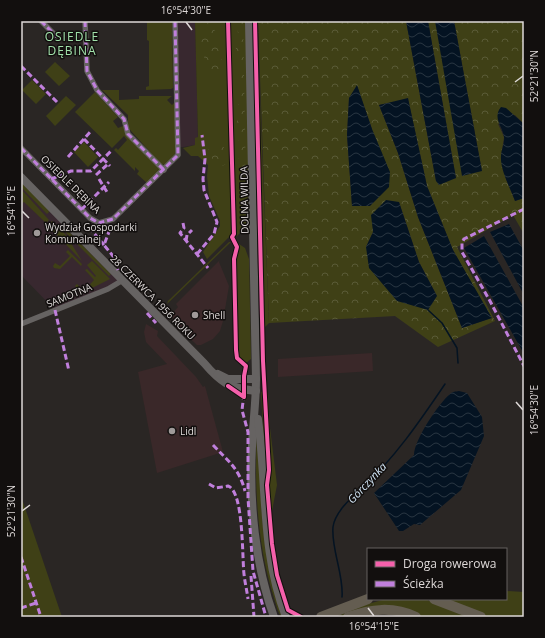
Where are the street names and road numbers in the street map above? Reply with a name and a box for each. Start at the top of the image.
street label: OSIEDLE DĘBINA [38,152,104,217]
street label: DOLNA WILDA [236,165,252,234]
street label: 28 CZERWCA 1956 ROKU [107,251,199,343]
street label: SAMOTNA [44,279,94,310]

